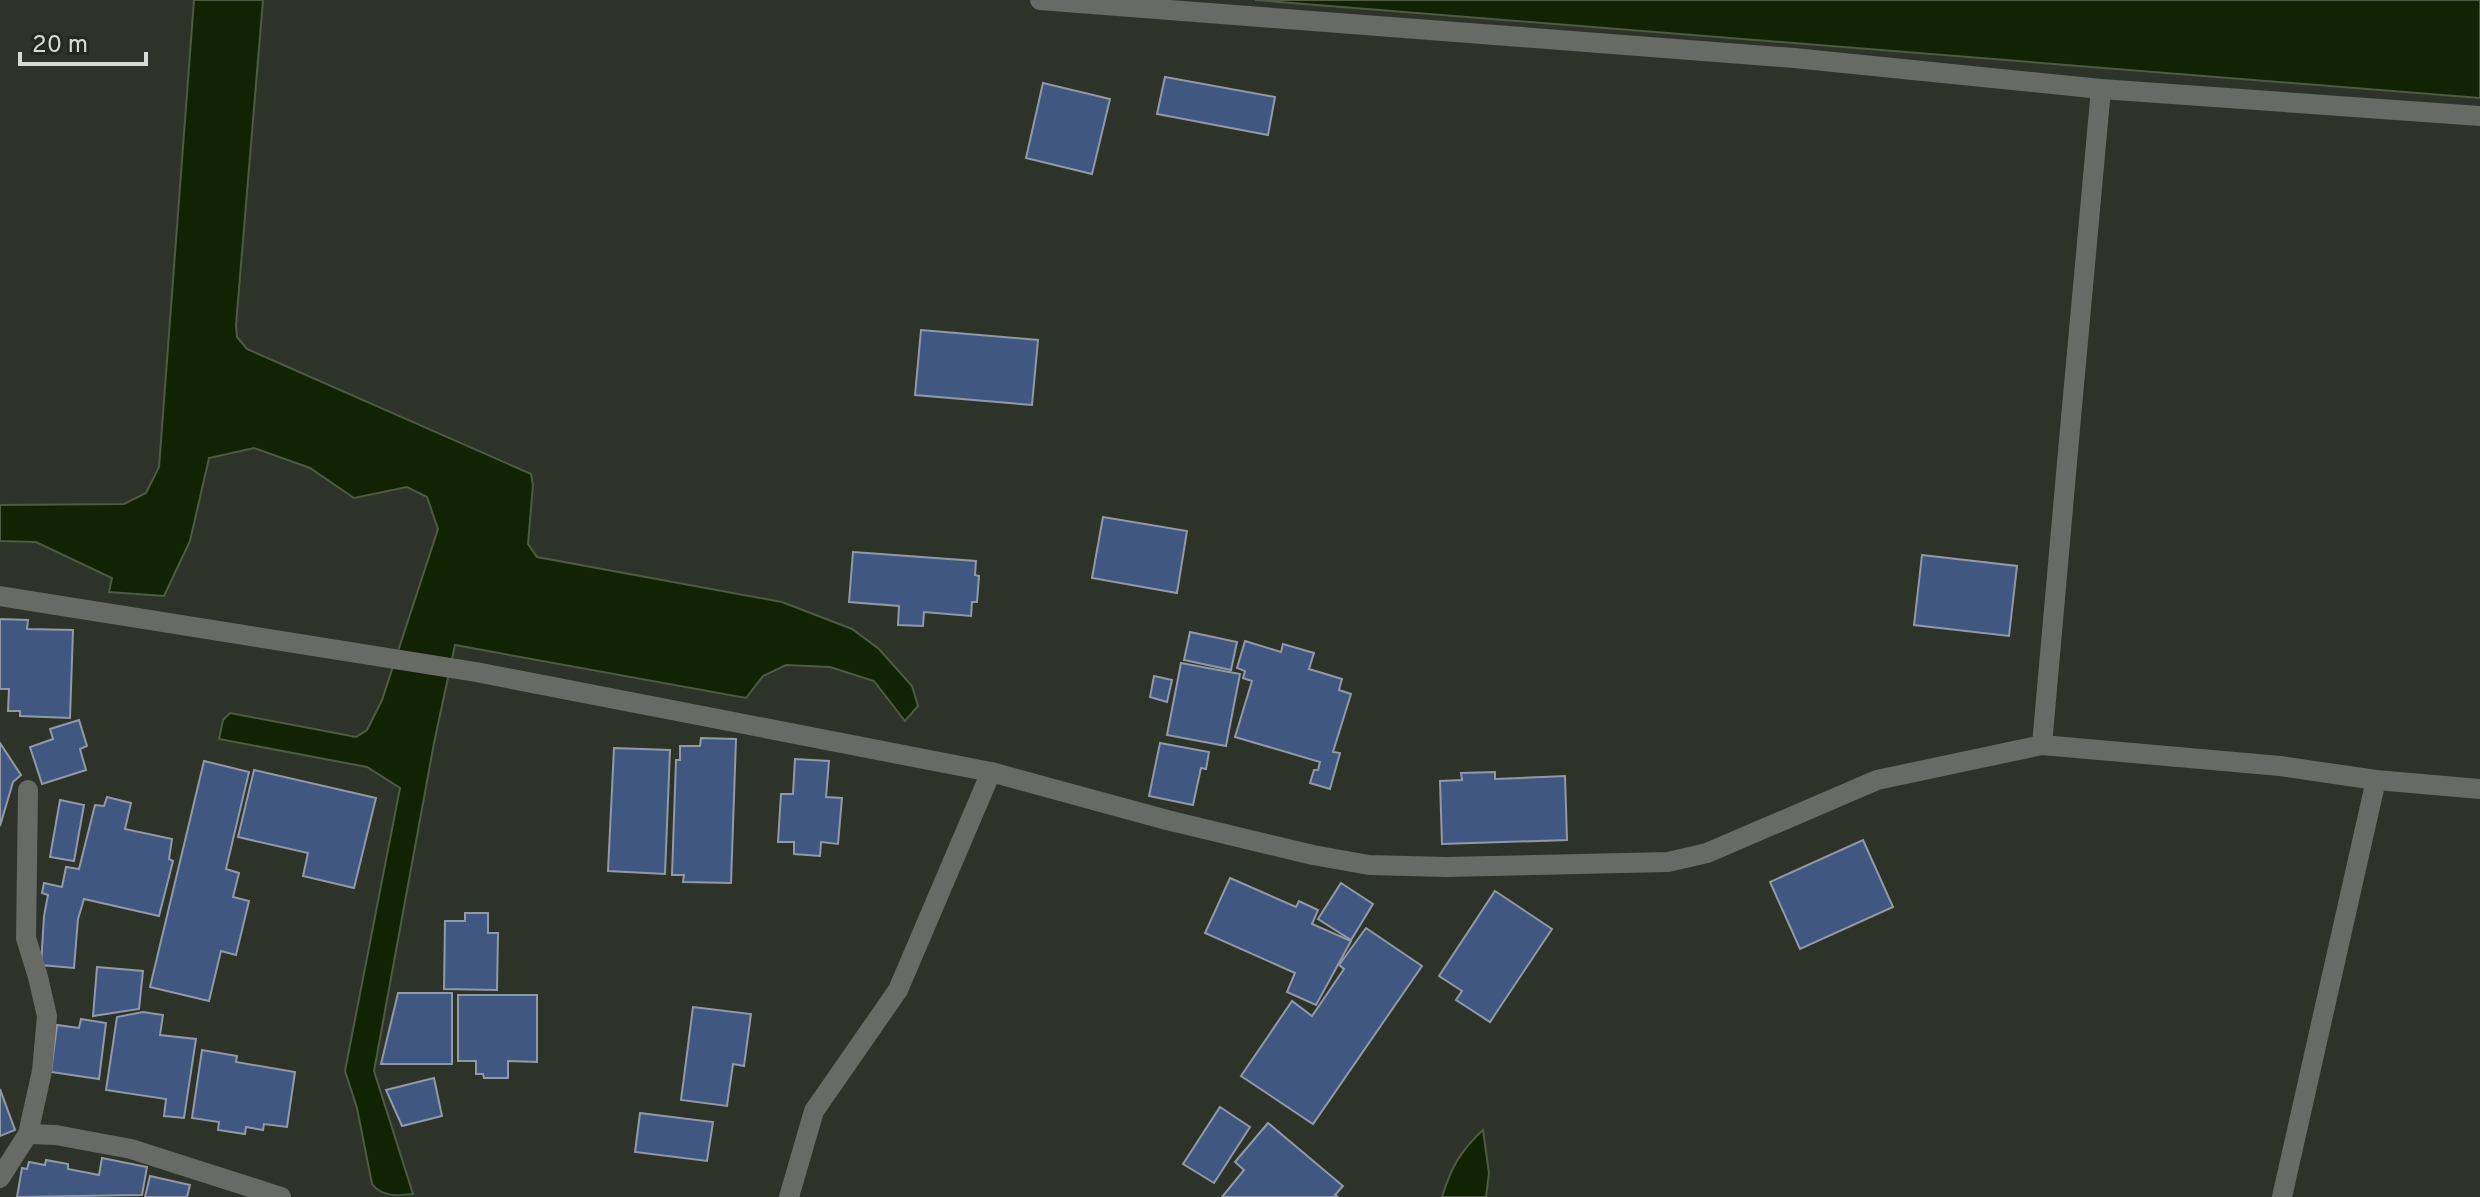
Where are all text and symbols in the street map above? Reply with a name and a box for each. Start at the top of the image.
scale bar [20,16,146,66]
text: 20 m [32,31,88,61]

